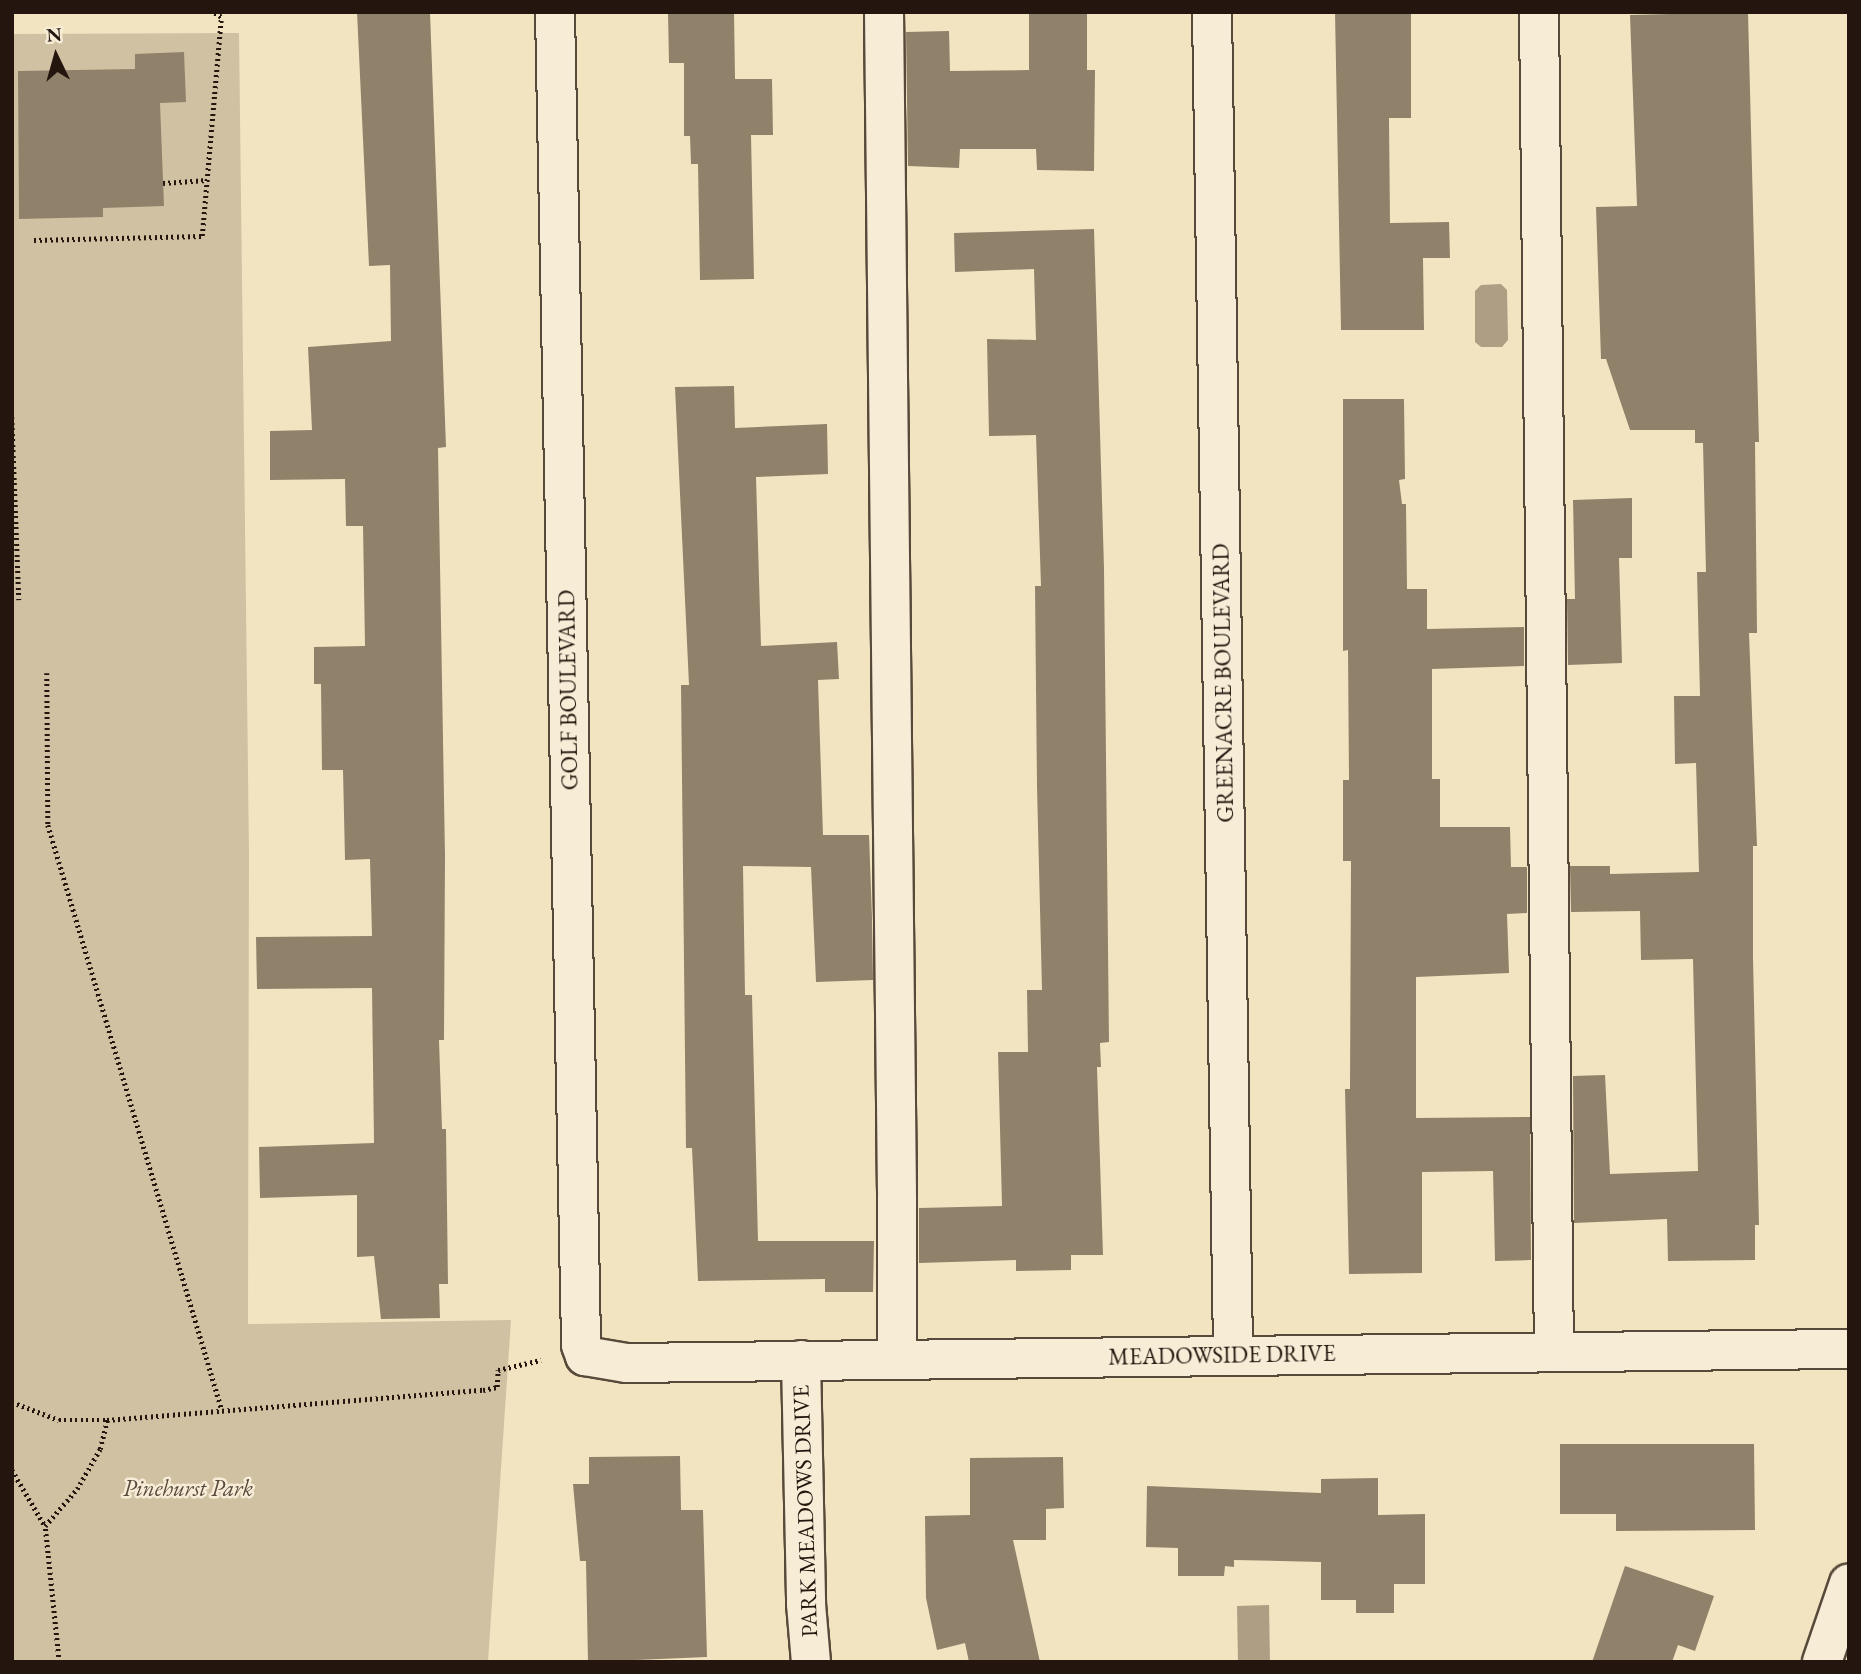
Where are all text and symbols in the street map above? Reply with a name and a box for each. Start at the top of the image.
north arrow [21,21,91,91]
text: N [45,21,63,48]
street label: GREENACRE BOULEVARD [1207,543,1239,823]
street label: GOLF BOULEVARD [552,589,584,791]
street label: MEADOWSIDE DRIVE [1108,1339,1336,1371]
street label: PARK MEADOWS DRIVE [787,1384,823,1638]
park label: Pinehurst Park [123,1474,253,1502]

